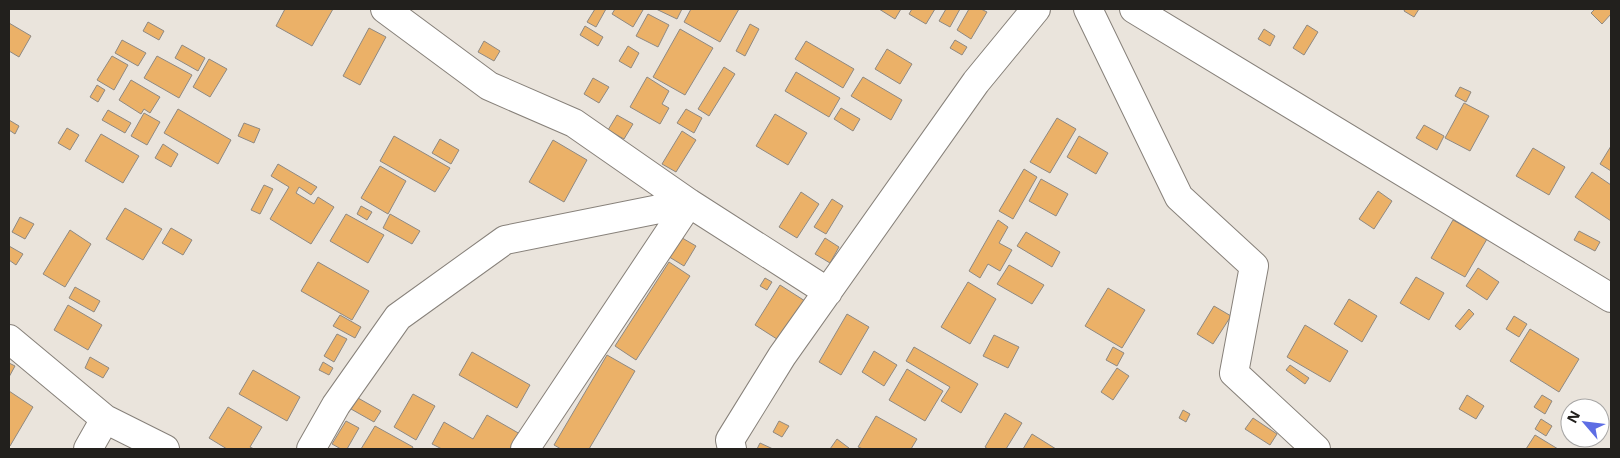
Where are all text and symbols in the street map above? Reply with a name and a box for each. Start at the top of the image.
north arrow [1560,398,1610,448]
text: N [1562,407,1584,426]

